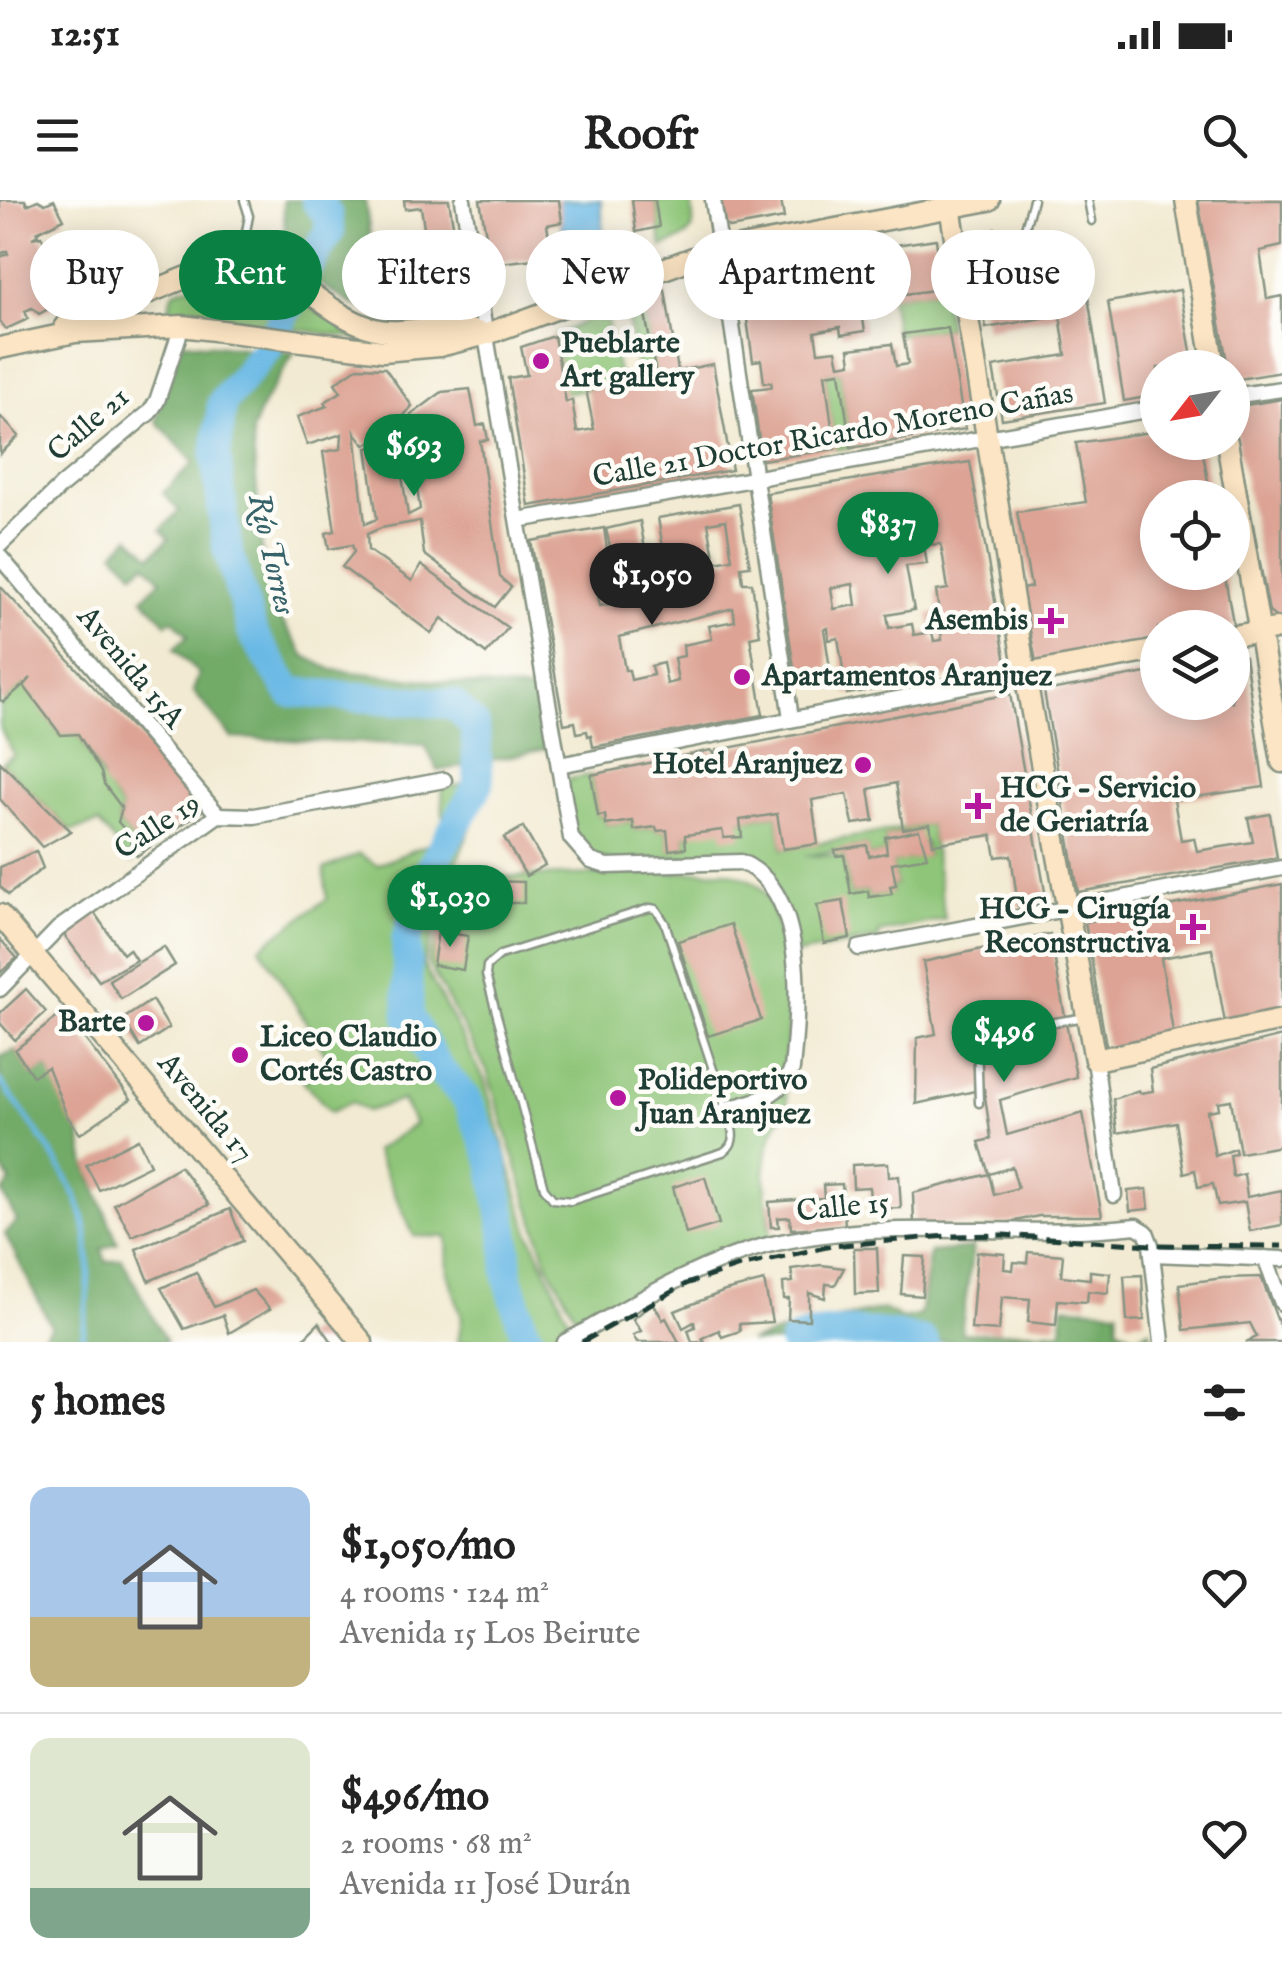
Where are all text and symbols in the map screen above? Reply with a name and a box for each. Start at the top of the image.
text: 12:51 [50,11,120,59]
text: Roofr [583,107,699,164]
icon: menu [30,108,85,163]
icon: search [1197,108,1252,163]
chip: Buy [30,230,159,320]
chip: Rent [179,230,322,320]
chip: Filters [342,230,506,320]
chip: New [526,230,664,320]
chip: Apartment [684,230,911,320]
chip: House [931,230,1095,320]
place label: Pueblarte Art gallery [560,325,695,397]
marker: Pueblarte Art gallery [530,350,552,372]
north arrow [1140,350,1250,460]
map controls [1140,350,1250,720]
street label: Calle 21 Doctor Ricardo Moreno Cañas [590,375,1076,497]
street label: Calle 21 [40,379,138,471]
pin: $693 [355,414,473,499]
text: $693 [385,426,443,467]
button: locate [1140,480,1250,590]
water label: Río Torres [237,489,305,620]
pin: $837 [829,492,947,577]
text: $837 [859,504,917,545]
pin: $1,050 [571,543,733,628]
text: $1,050 [611,555,693,596]
street label: Avenida 15A [67,598,193,738]
place label: Asembis [925,602,1028,640]
marker: Asembis [1038,608,1064,634]
button: layers [1140,610,1250,720]
place label: Apartamentos Aranjuez [761,658,1053,696]
marker: Apartamentos Aranjuez [731,666,753,688]
place label: Hotel Aranjuez [652,746,843,784]
marker: Hotel Aranjuez [852,754,874,776]
place label: HCG - Servicio de Geriatría [1000,770,1196,842]
street label: Calle 19 [108,785,208,869]
marker: HCG - Servicio de Geriatría [965,793,991,819]
pin: $1,030 [369,865,531,950]
text: $1,030 [409,877,491,918]
place label: HCG - Cirugía Reconstructiva [979,891,1171,963]
marker: HCG - Cirugía Reconstructiva [1180,914,1206,940]
pin: $496 [945,1000,1063,1085]
place label: Barte [58,1004,126,1042]
marker: Barte [135,1012,157,1034]
text: $496 [974,1012,1034,1053]
place label: Liceo Claudio Cortés Castro [260,1019,437,1091]
marker: Liceo Claudio Cortés Castro [229,1044,251,1066]
street label: Avenida 17 [148,1045,262,1170]
place label: Polideportivo Juan Aranjuez [634,1062,811,1134]
marker: Polideportivo Juan Aranjuez [607,1087,629,1109]
street label: Calle 15 [795,1184,891,1232]
icon: filters [1197,1375,1252,1430]
text: 5 homes [30,1376,166,1429]
text: $1,050/mo [340,1520,516,1573]
icon: home [110,1527,230,1647]
icon: heart [1197,1560,1252,1615]
text: 4 rooms · 124 m² [340,1573,549,1614]
text: Avenida 15 Los Beirute [340,1614,641,1655]
text: $496/mo [340,1771,489,1824]
icon: home [110,1778,230,1898]
icon: heart [1197,1811,1252,1866]
text: 2 rooms · 68 m² [340,1824,532,1865]
text: Avenida 11 José Durán [340,1865,631,1906]

